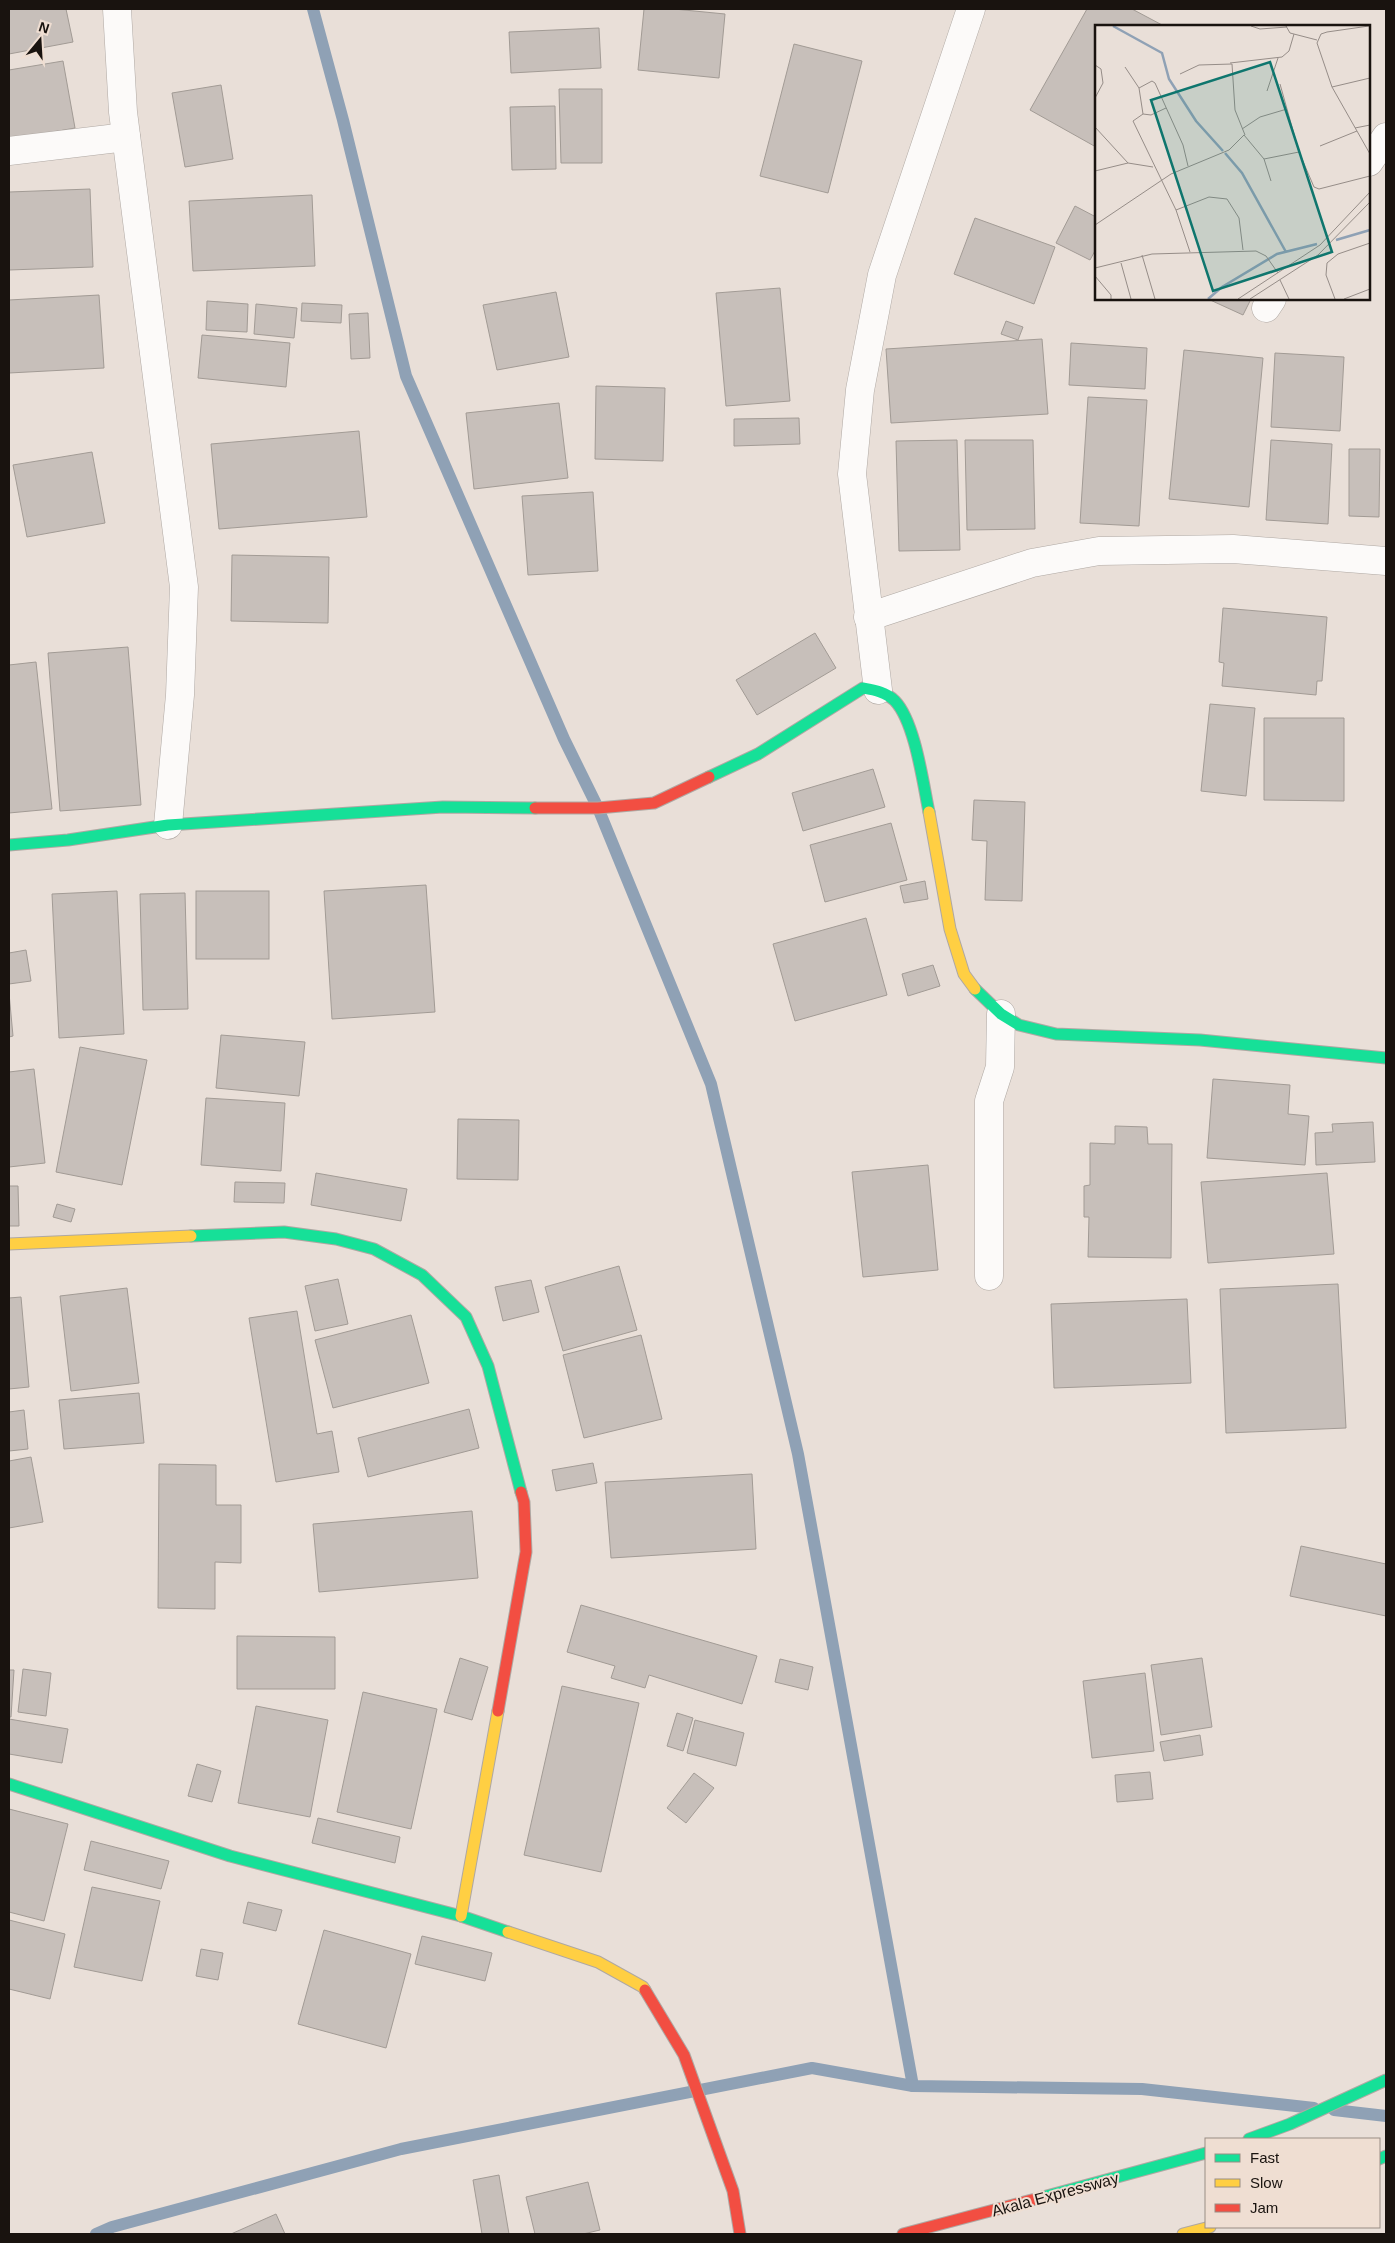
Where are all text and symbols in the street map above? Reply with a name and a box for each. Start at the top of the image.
north arrow [15,15,65,65]
text: N [37,18,51,37]
inset map [1095,25,1370,300]
legend [1205,2138,1380,2228]
text: Fast [1250,2149,1280,2166]
street label: Akala Expressway [990,2169,1120,2220]
text: Slow [1250,2174,1283,2191]
text: Jam [1250,2199,1278,2216]

